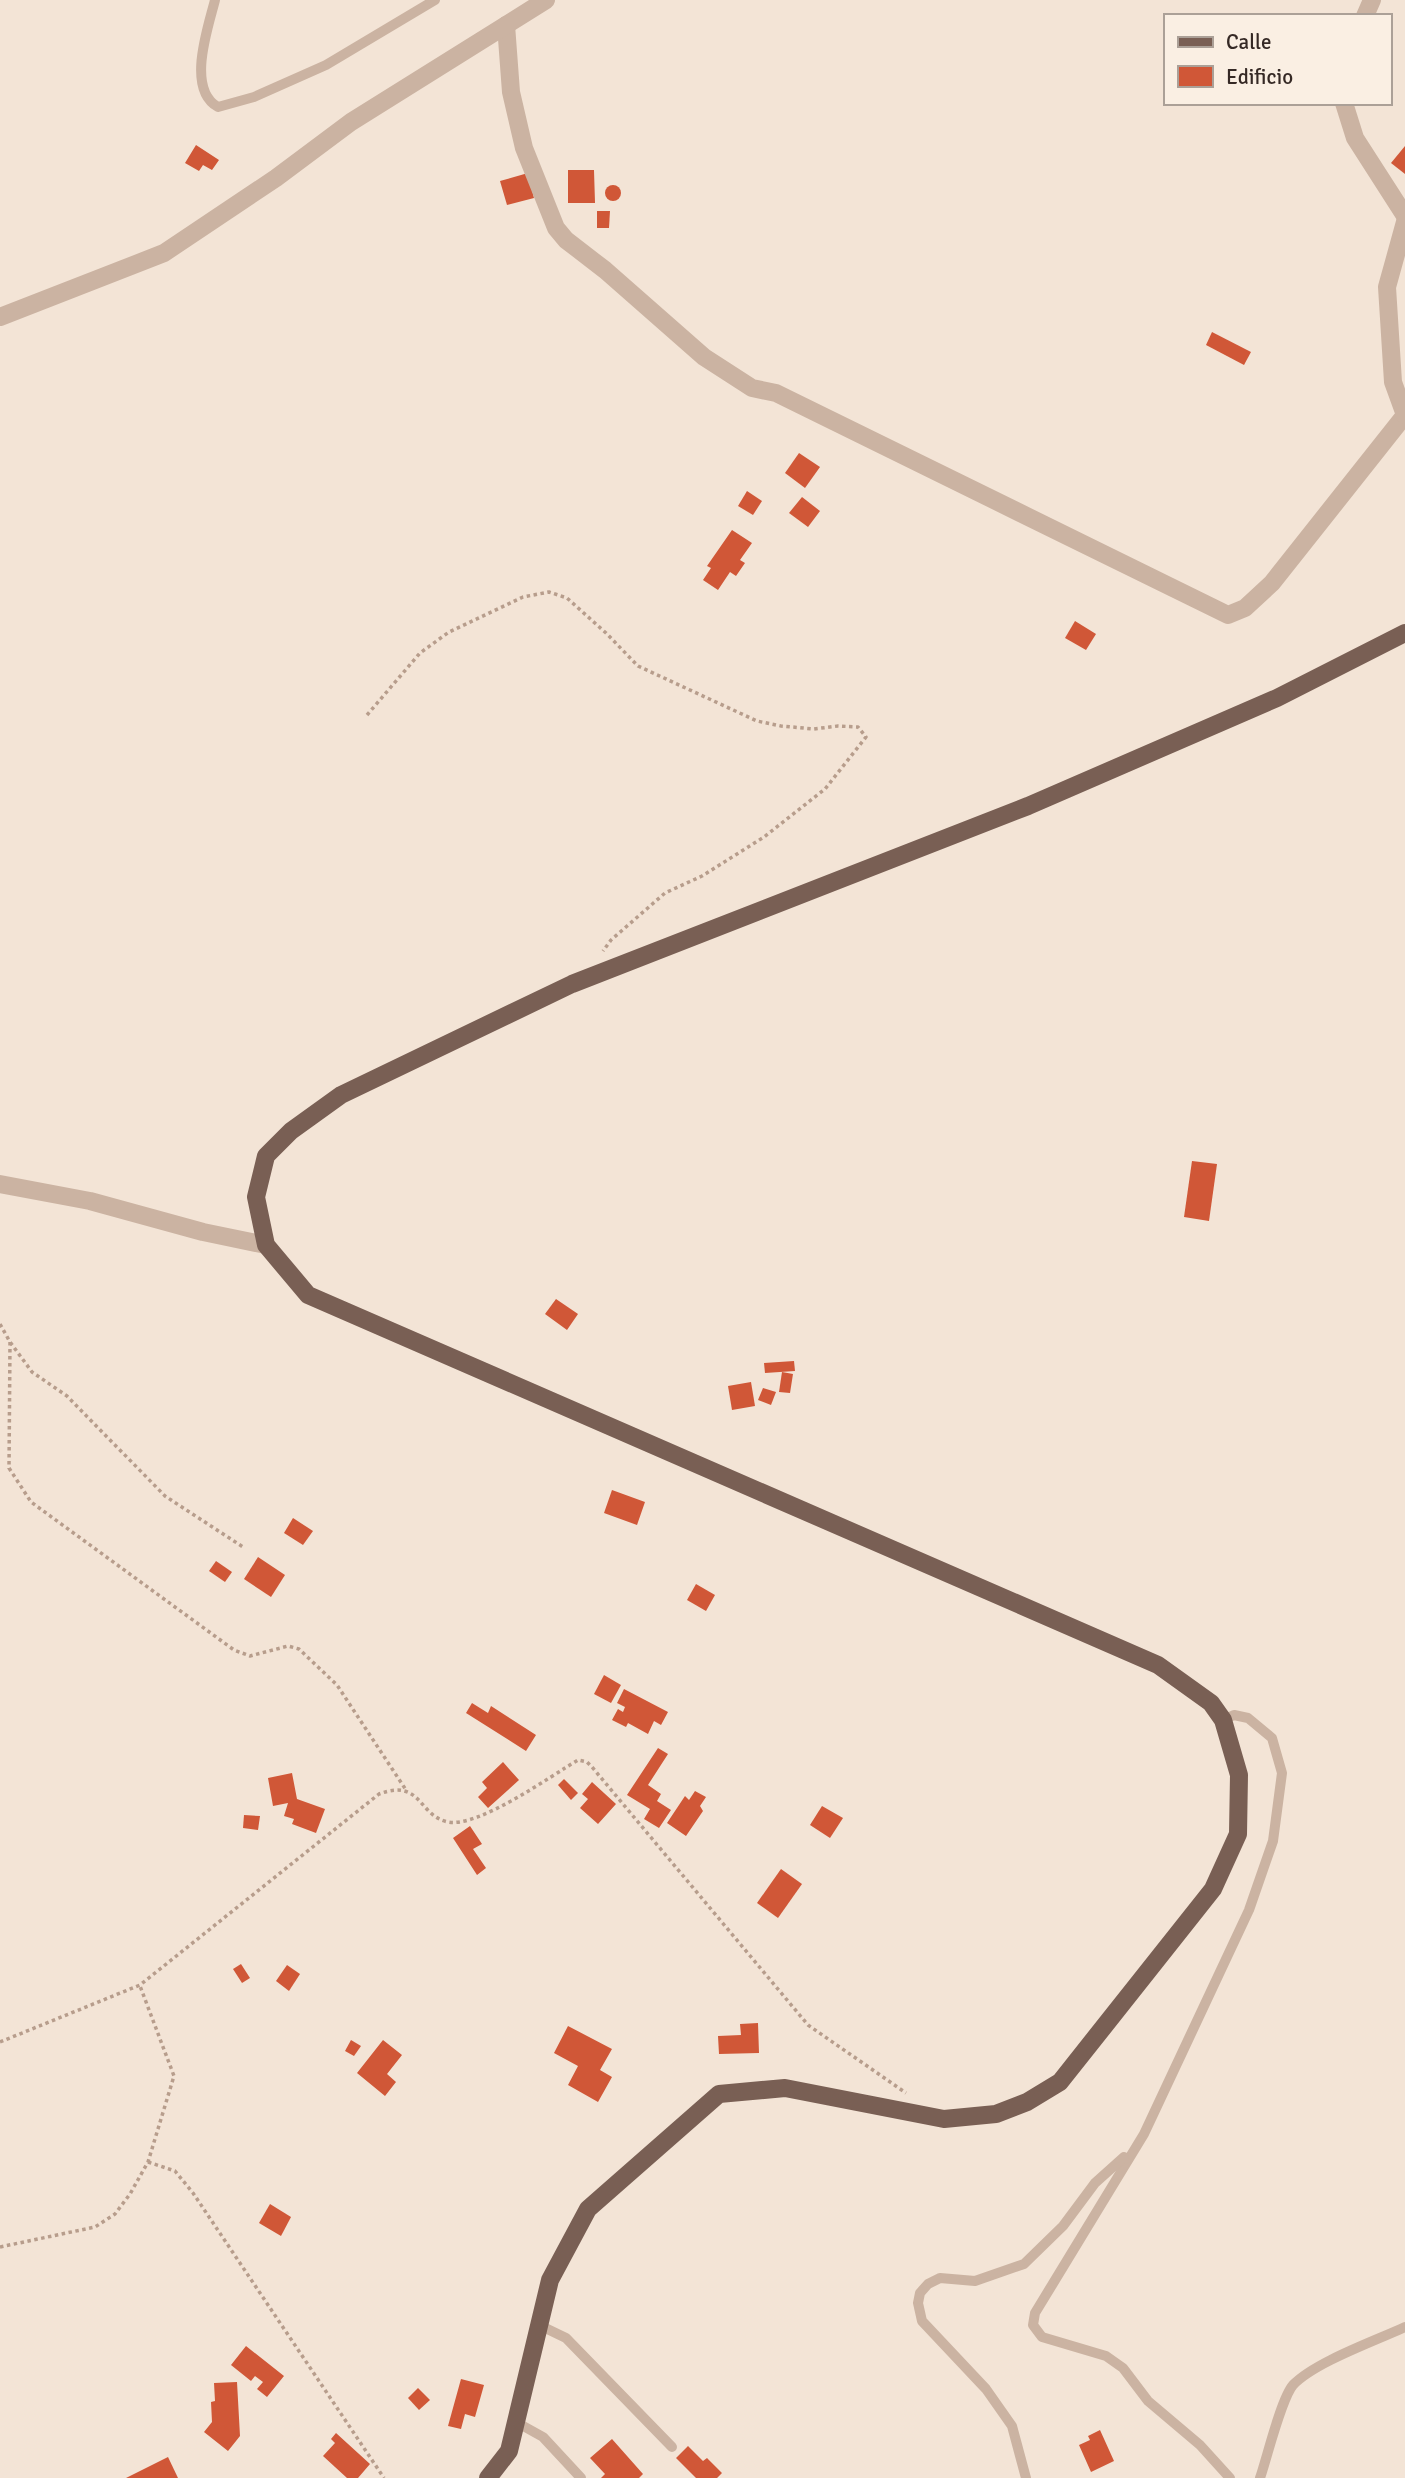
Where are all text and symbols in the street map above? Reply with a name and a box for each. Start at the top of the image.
legend [1164,14,1391,105]
text: Calle [1226,29,1272,55]
text: Edificio [1226,64,1293,90]

